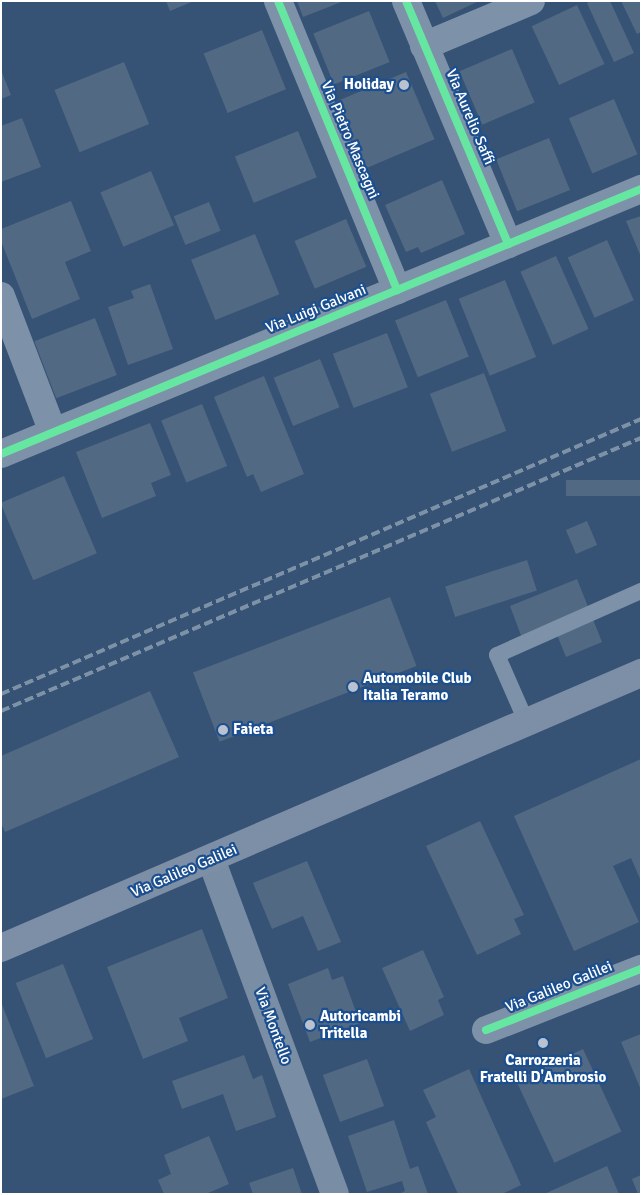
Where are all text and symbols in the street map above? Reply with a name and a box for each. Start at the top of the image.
street label: Via Aurelio Saffi [442,66,498,168]
place label: Holiday [344,76,394,94]
street label: Via Pietro Mascagni [317,78,383,202]
marker: Holiday [398,79,410,91]
street label: Via Luigi Galvani [263,281,369,337]
place label: Automobile Club Italia Teramo [363,669,472,704]
marker: Automobile Club Italia Teramo [347,681,359,693]
place label: Faieta [233,721,273,739]
marker: Faieta [217,724,229,736]
street label: Via Galileo Galilei [128,841,240,901]
street label: Via Galileo Galilei [503,957,615,1017]
street label: Via Montello [251,985,295,1067]
place label: Autoricambi Tritella [320,1007,401,1042]
marker: Autoricambi Tritella [304,1019,316,1031]
marker: Carrozzeria Fratelli D'Ambrosio [537,1037,549,1049]
place label: Carrozzeria Fratelli D'Ambrosio [480,1051,606,1086]

